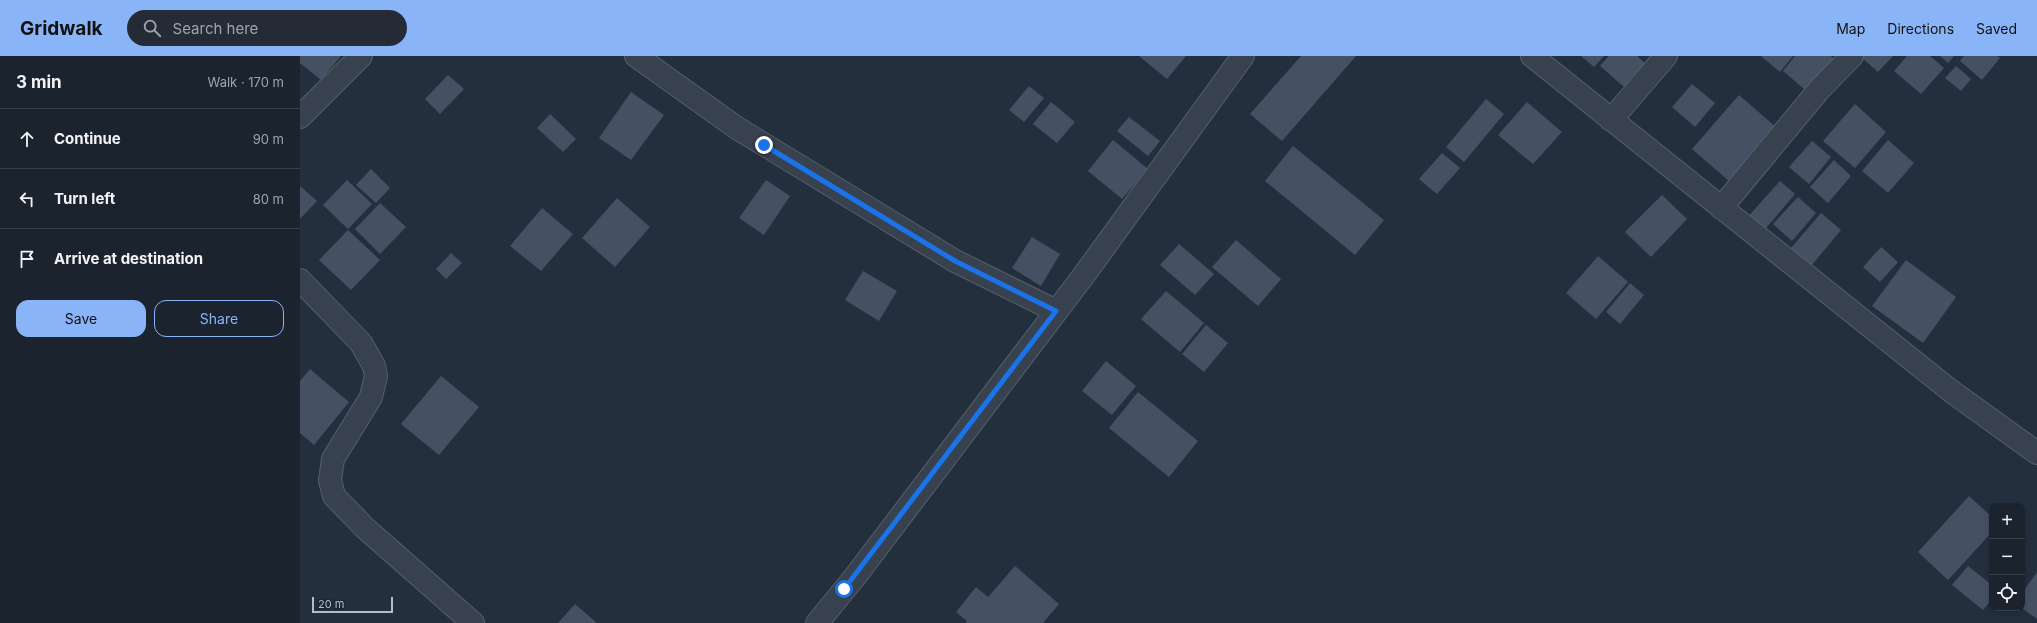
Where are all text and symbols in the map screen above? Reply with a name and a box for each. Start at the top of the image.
search box [127,10,407,46]
text: Gridwalk [20,17,103,40]
icon: search [141,17,163,39]
text: Search here [173,19,258,38]
text: Map [1836,20,1865,37]
text: Directions [1887,20,1954,37]
text: Saved [1976,20,2017,37]
text: 3 min [16,72,62,92]
text: Walk · 170 m [208,74,284,90]
icon: ahead [16,128,38,150]
text: Continue [54,129,121,148]
text: 90 m [253,131,284,147]
route end [755,136,773,154]
icon: left [16,188,38,210]
text: Turn left [54,189,115,208]
text: 80 m [253,191,284,207]
icon: arrive [16,248,38,270]
text: Arrive at destination [54,249,203,268]
button: Save [16,300,146,337]
button: Share [154,300,284,337]
map controls [1989,503,2025,611]
button: + [1989,503,2025,539]
button: − [1989,539,2025,575]
button: locate [1989,575,2025,611]
route start [835,580,853,598]
scale bar [312,595,393,614]
text: 20 m [318,597,344,611]

